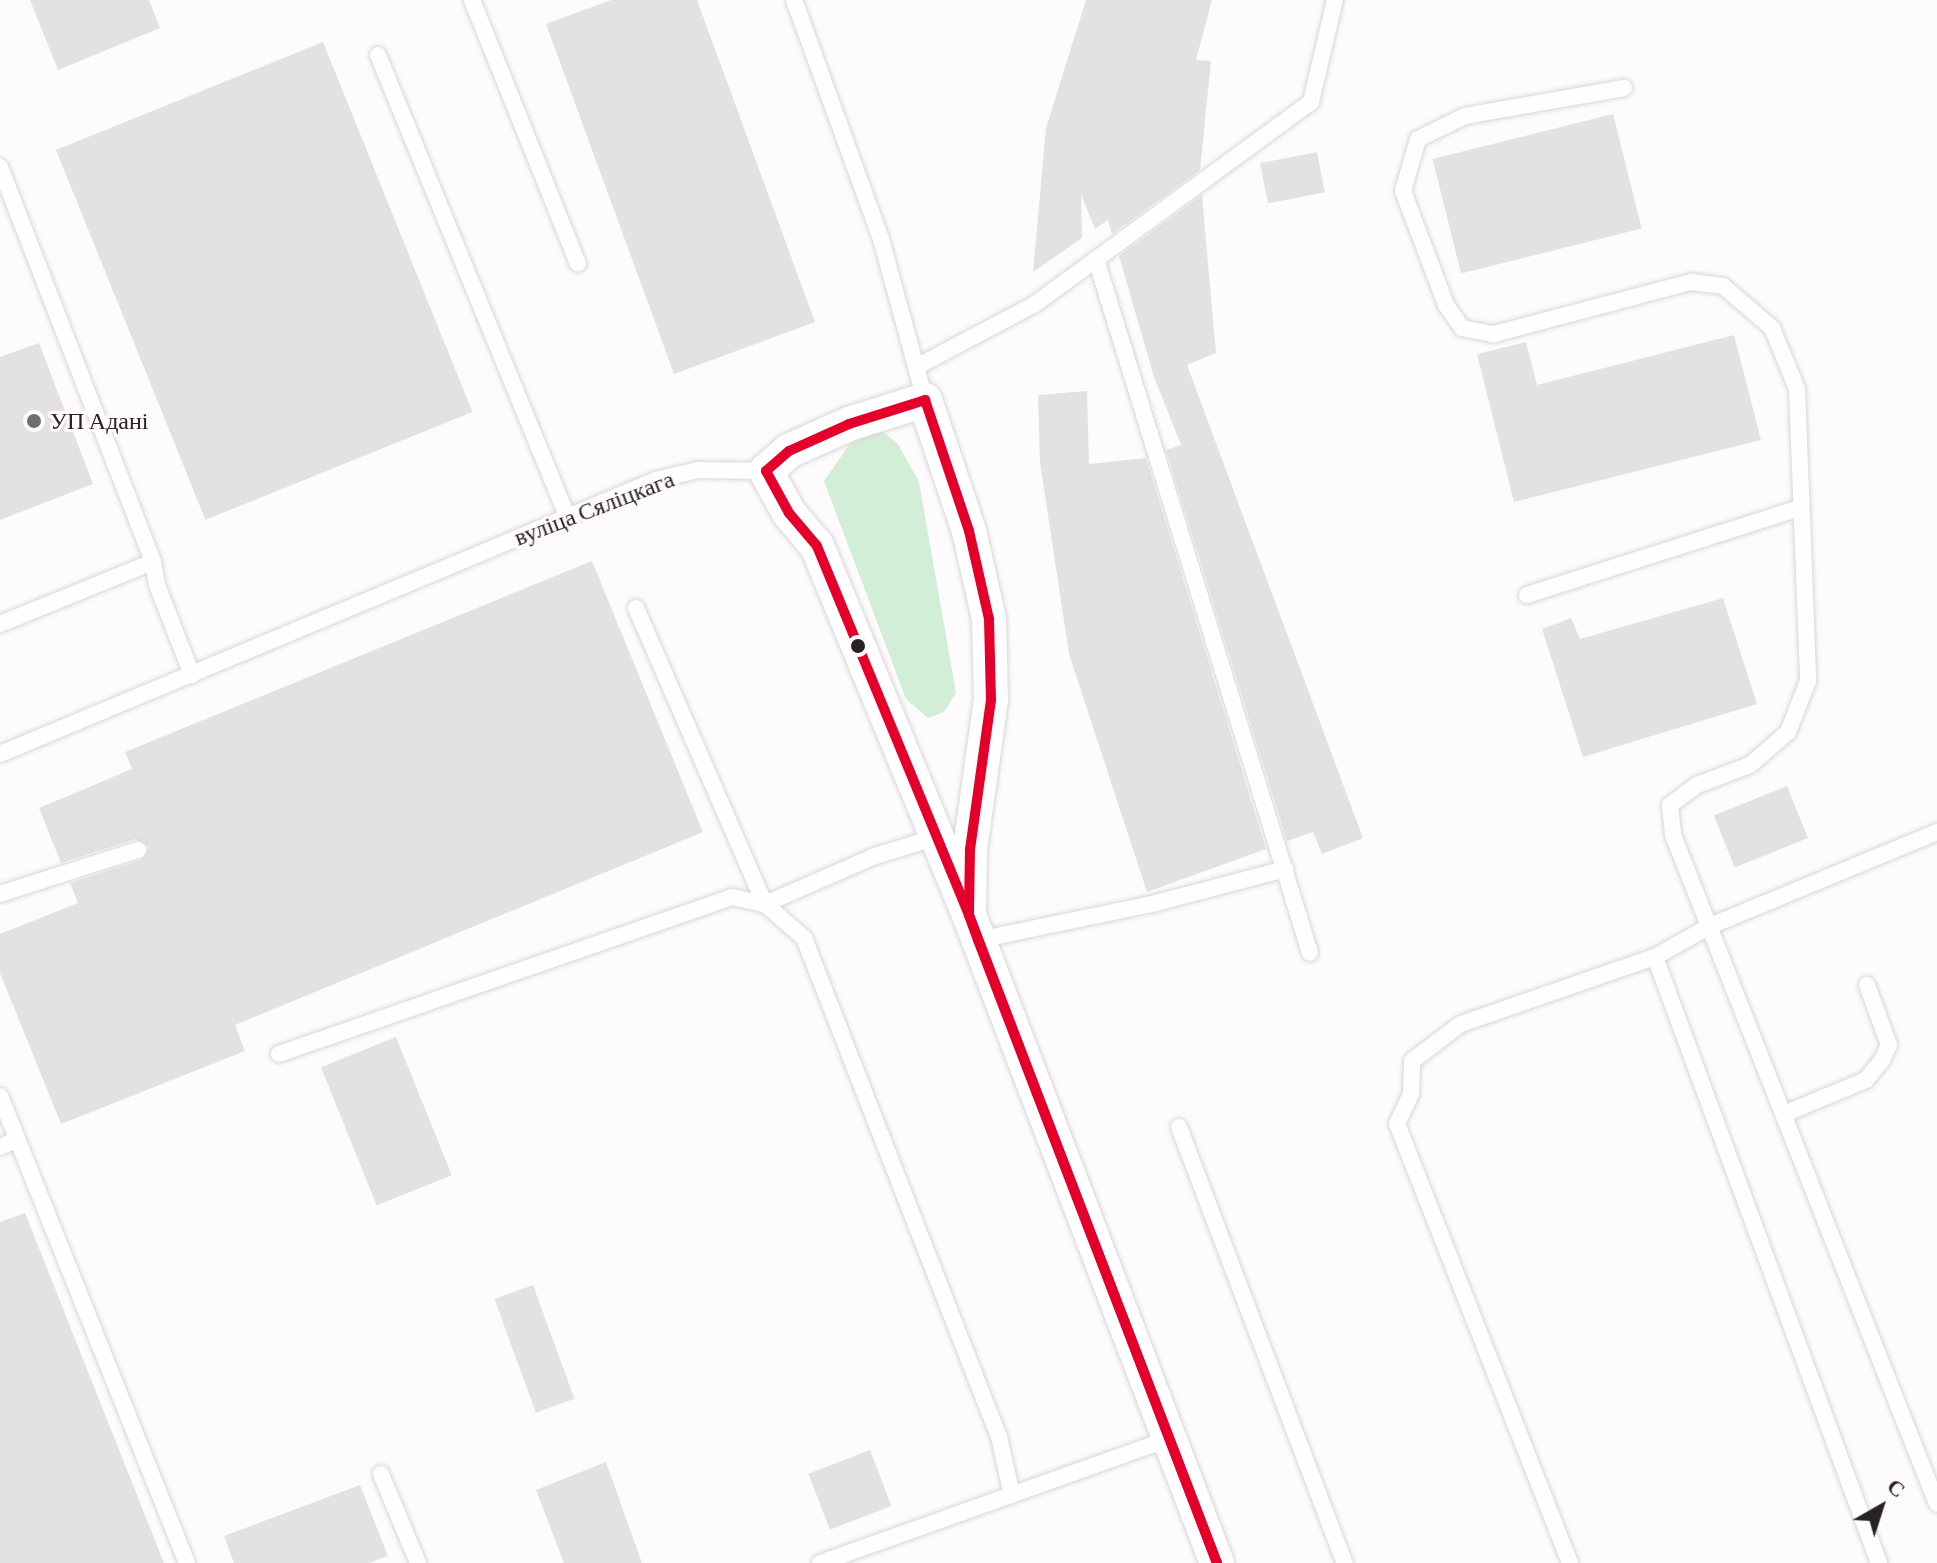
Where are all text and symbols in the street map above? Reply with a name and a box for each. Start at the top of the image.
place label: УП Адані [50,407,149,435]
marker: УП Адані [25,412,43,430]
street label: вуліца Сяліцкага [510,464,678,552]
unlabelled marker [850,638,866,654]
north arrow [1841,1467,1921,1547]
text: С [1882,1473,1910,1503]

